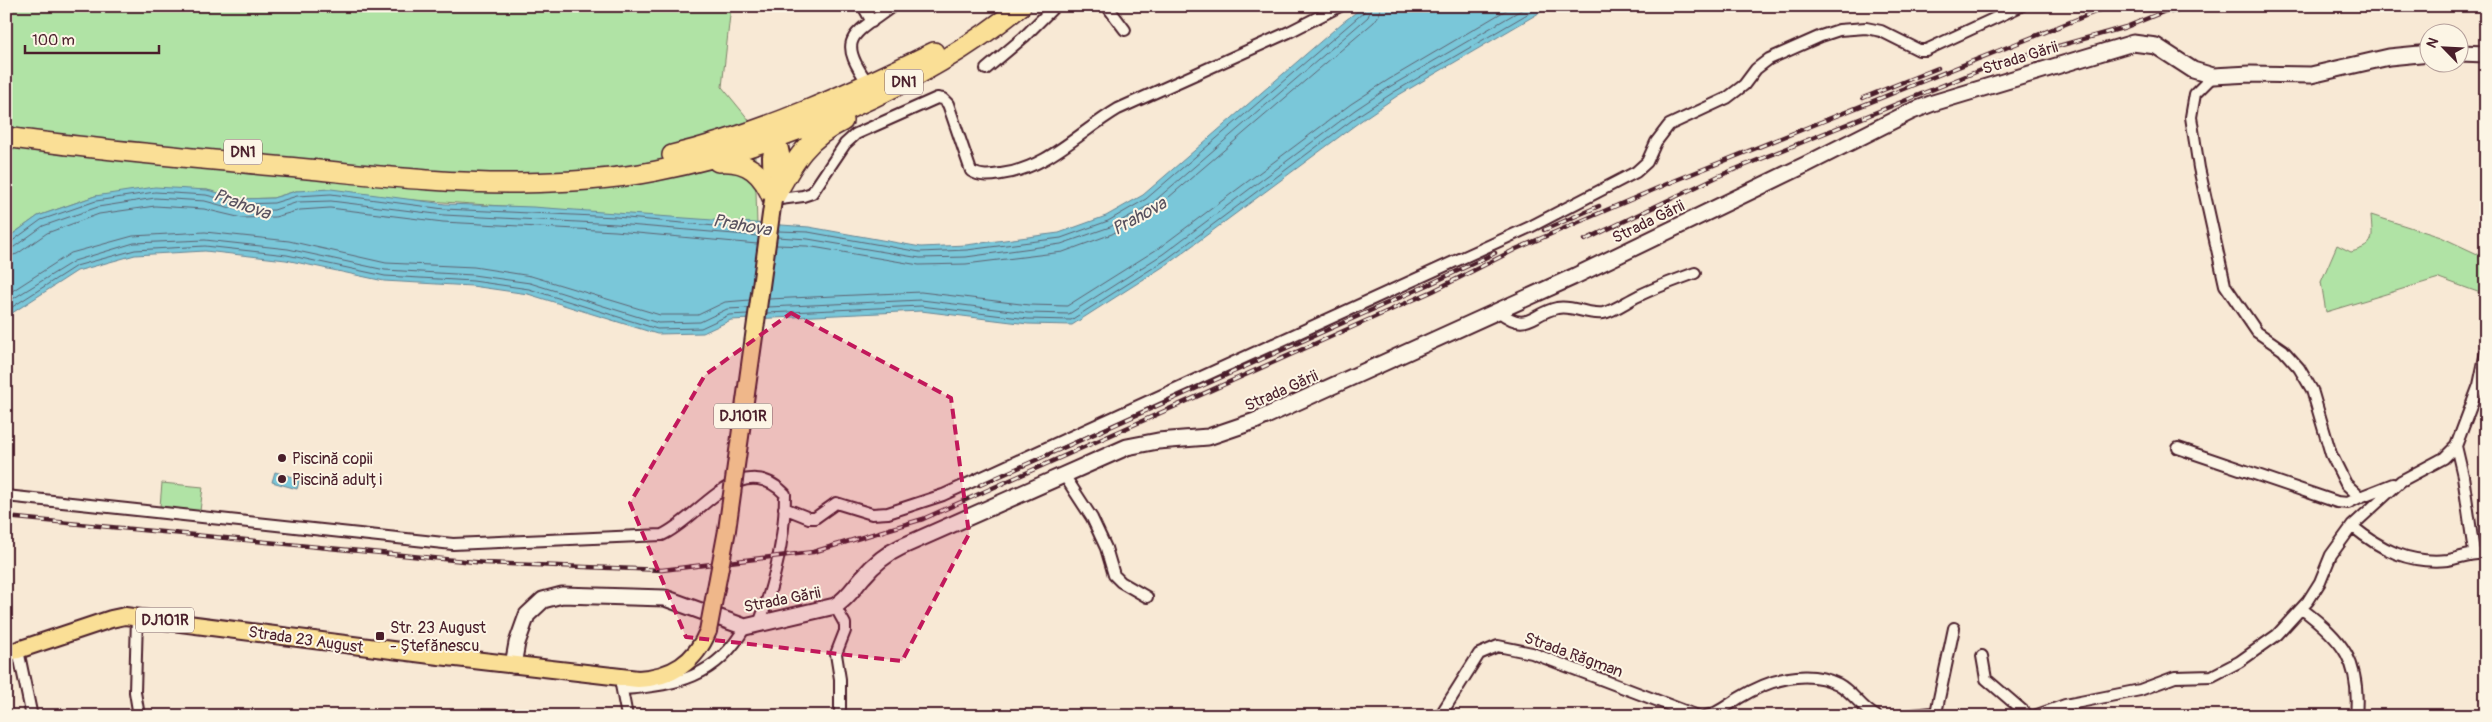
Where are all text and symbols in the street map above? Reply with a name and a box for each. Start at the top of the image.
scale bar [25,22,159,54]
north arrow [2420,22,2470,72]
text: 100 m [32,31,75,50]
text: N [2423,35,2442,51]
street label: Strada Gării [1980,37,2061,79]
road number: DN1 [885,70,923,94]
road number: DN1 [224,140,262,164]
water label: Prahova [210,184,275,226]
water label: Prahova [1108,191,1172,241]
street label: Strada Gării [1609,196,1688,248]
water label: Prahova [711,209,775,242]
street label: Strada Gării [1242,366,1321,416]
road number: DJ101R [714,404,772,428]
place label: Piscină copii [292,449,373,469]
marker: Piscină copii [276,452,288,464]
place label: Piscină adulți [292,470,382,490]
marker: Piscină adulți [276,473,288,485]
street label: Strada Gării [742,583,823,617]
road number: DJ101R [136,608,194,632]
place label: Str. 23 August - Ștefănescu [390,618,486,656]
street label: Strada 23 August [247,622,365,658]
street label: Strada Răgman [1522,628,1626,682]
marker: Str. 23 August - Ștefănescu [374,630,386,642]

